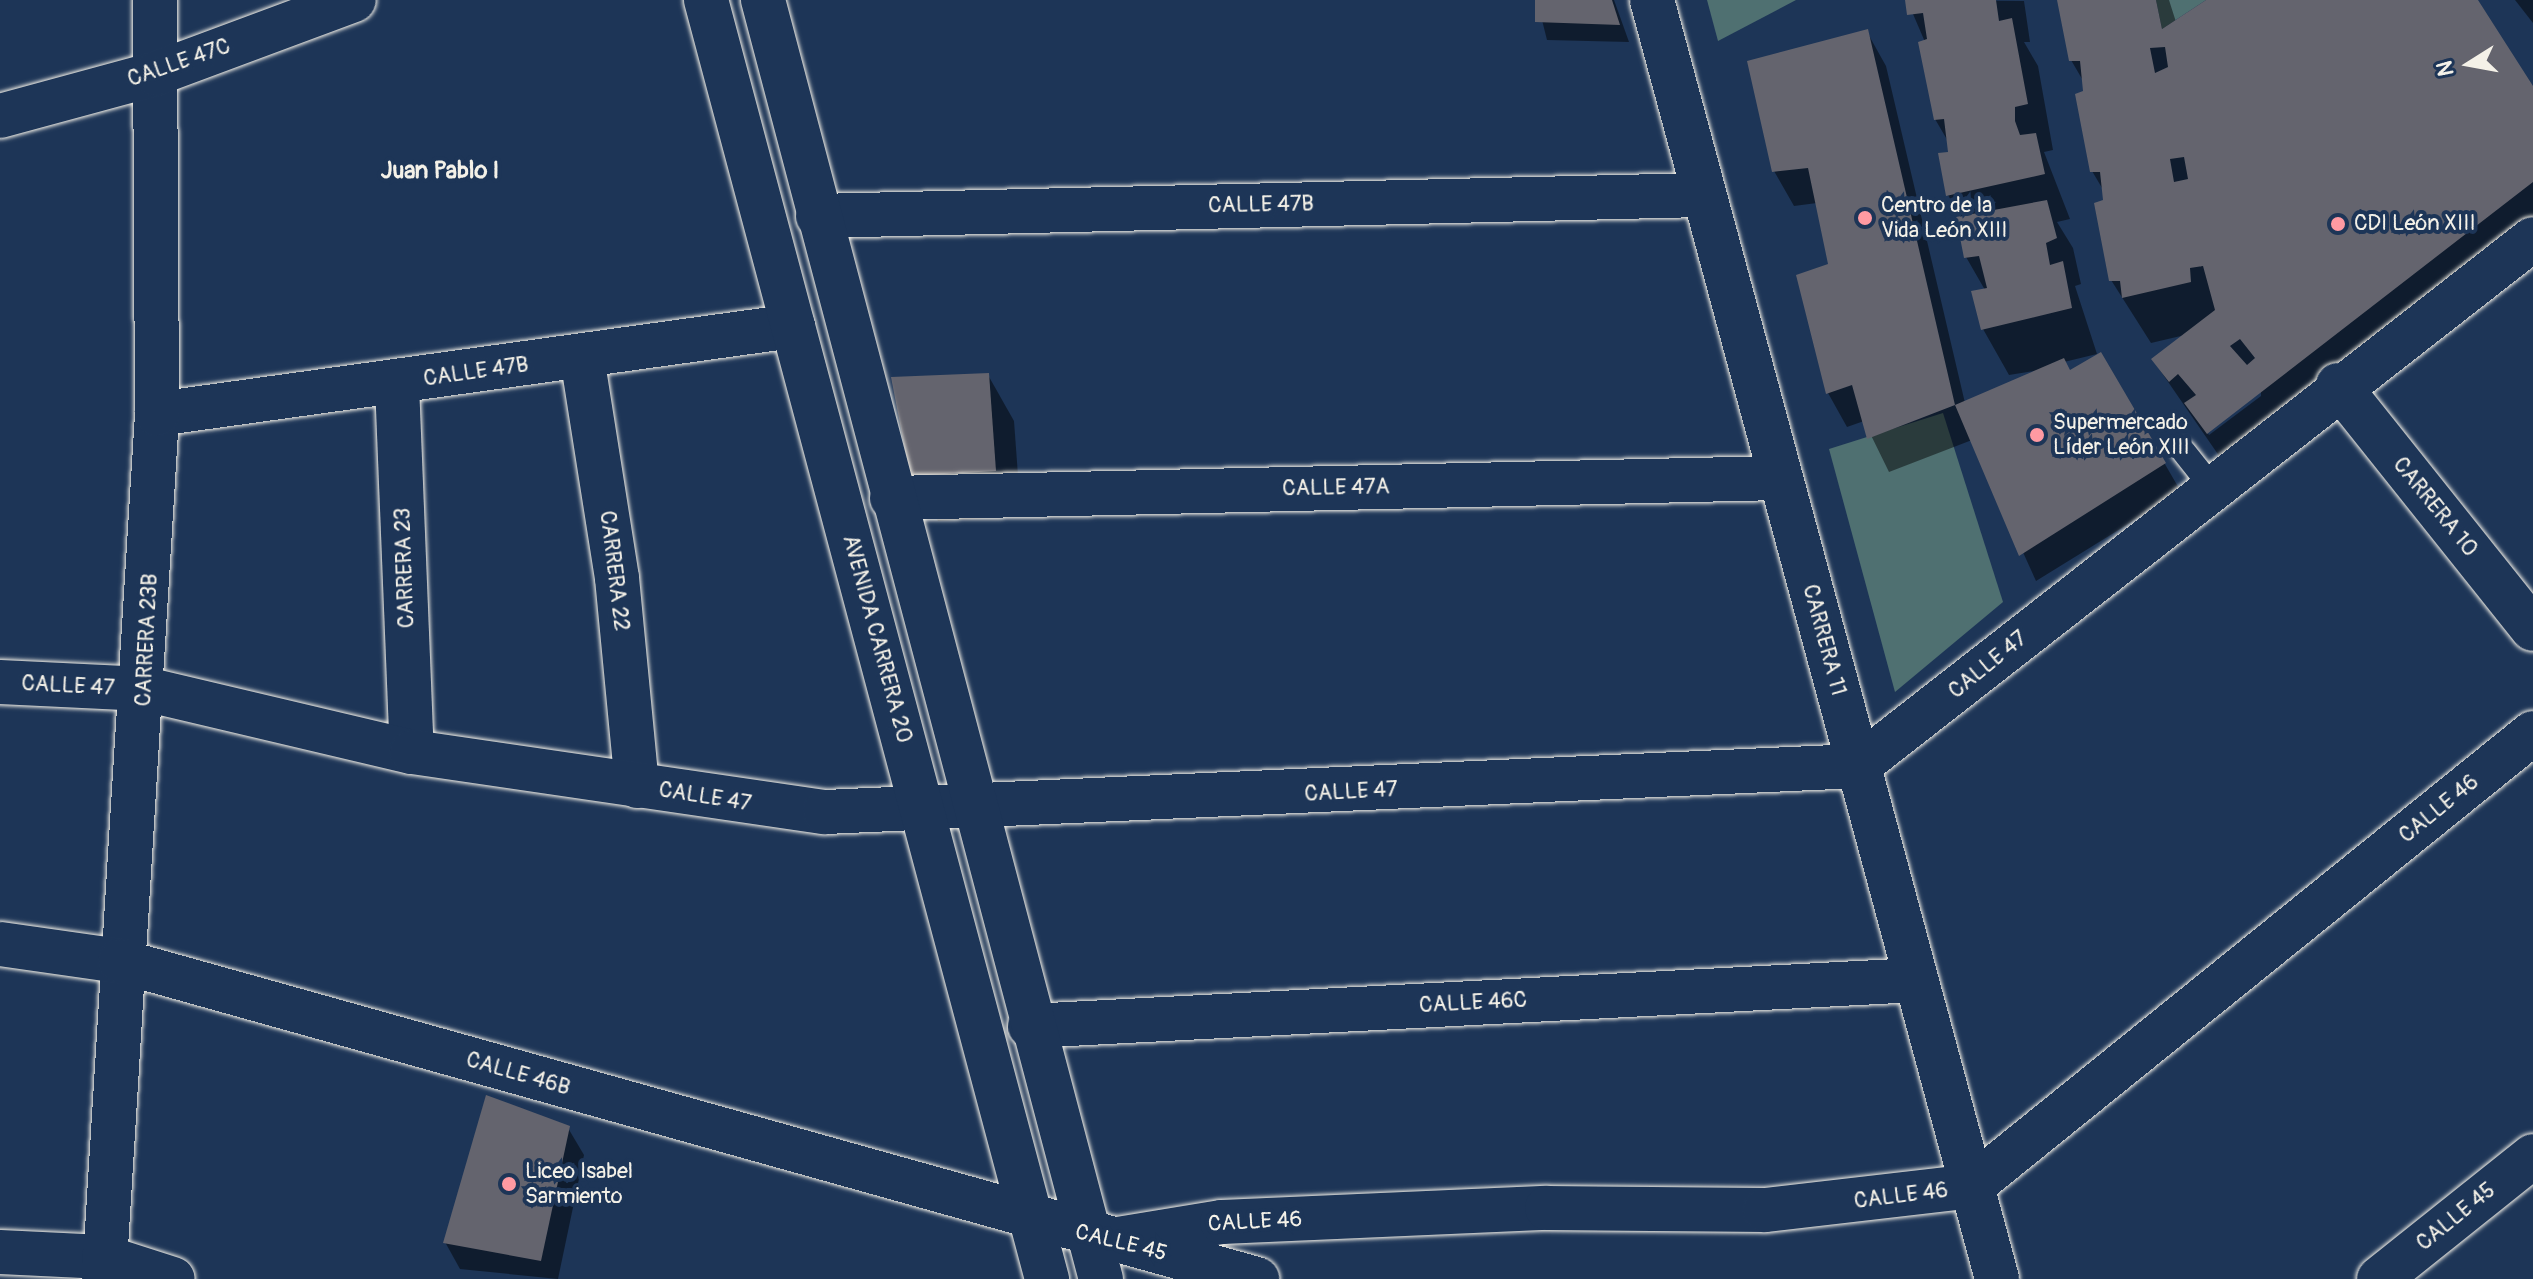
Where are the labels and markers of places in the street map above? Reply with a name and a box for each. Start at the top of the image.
place label: Centro de la Vida León XIII [1881,192,2007,244]
marker: Centro de la Vida León XIII [1856,209,1874,227]
place label: CDI León XIII [2354,211,2476,237]
marker: CDI León XIII [2329,215,2347,233]
place label: Supermercado Líder León XIII [2053,409,2190,460]
marker: Supermercado Líder León XIII [2028,426,2046,444]
place label: Liceo Isabel Sarmiento [525,1158,633,1210]
marker: Liceo Isabel Sarmiento [500,1175,518,1193]

